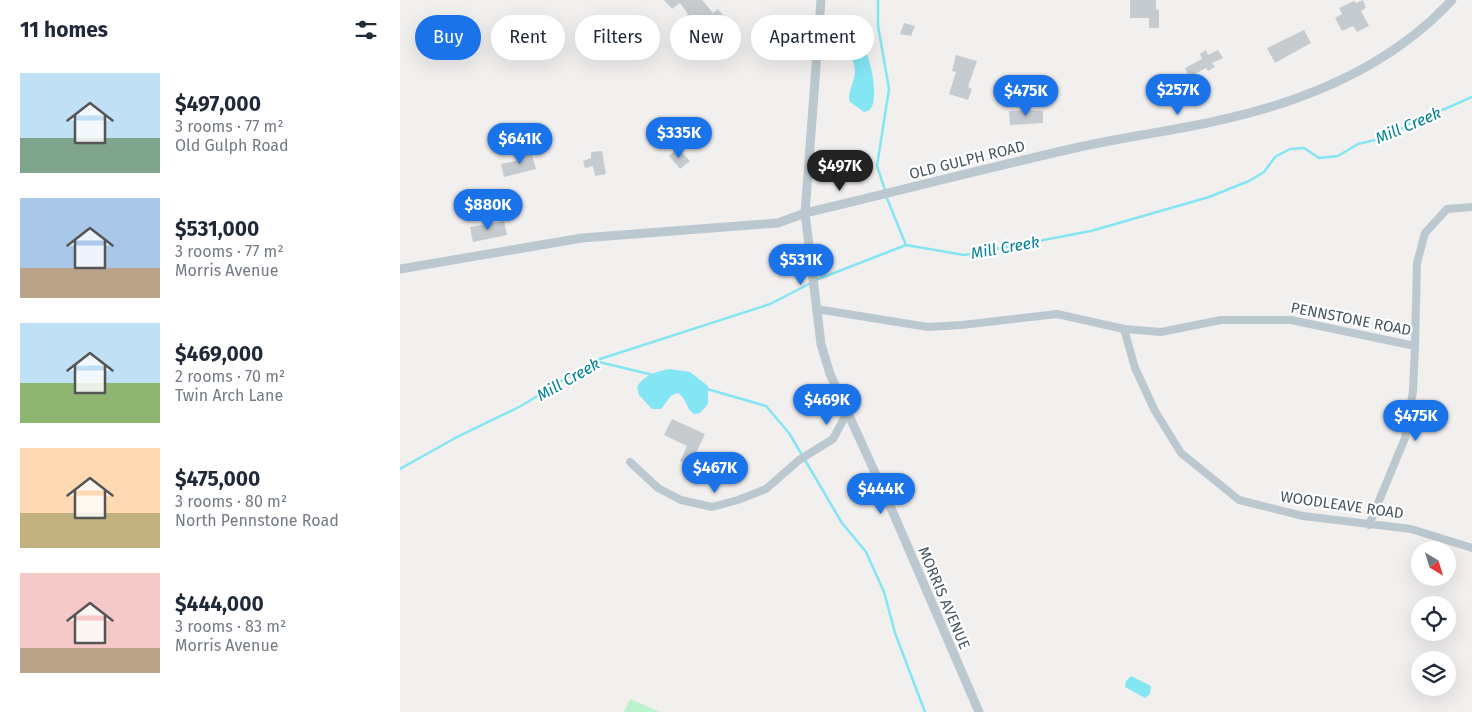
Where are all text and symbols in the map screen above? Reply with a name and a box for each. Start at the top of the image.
chip: Buy [415,15,481,60]
chip: Rent [491,15,565,60]
chip: Filters [575,15,660,60]
chip: New [670,15,741,60]
chip: Apartment [751,15,874,60]
icon: filters [352,16,380,44]
text: 11 homes [20,17,108,43]
pin: $475K [991,74,1061,117]
pin: $257K [1143,74,1213,116]
text: $257K [1157,80,1199,99]
text: $475K [1004,81,1048,100]
text: $497,000 [175,91,261,117]
icon: home [60,93,120,153]
water label: Mill Creek [1372,103,1444,148]
pin: $335K [644,116,714,159]
text: 3 rooms · 77 m² [175,117,284,136]
pin: $641K [485,122,555,165]
text: $335K [657,123,701,142]
text: $641K [498,129,542,148]
text: Old Gulph Road [175,136,289,155]
street label: OLD GULPH ROAD [907,137,1027,183]
pin: $497K [805,150,875,192]
text: $497K [818,156,862,175]
pin: $880K [453,188,523,231]
text: $880K [465,195,511,214]
text: $531,000 [175,216,259,242]
icon: home [60,218,120,278]
water label: Mill Creek [969,232,1041,263]
text: 3 rooms · 77 m² [175,242,284,261]
pin: $531K [766,244,836,286]
text: $531K [780,250,822,269]
text: Morris Avenue [175,261,278,280]
street label: PENNSTONE ROAD [1289,298,1413,340]
text: $469,000 [175,341,263,367]
icon: home [60,343,120,403]
water label: Mill Creek [533,354,603,405]
text: 2 rooms · 70 m² [175,367,285,386]
pin: $469K [792,384,862,426]
text: Twin Arch Lane [175,386,283,405]
text: $469K [804,390,850,409]
pin: $475K [1381,400,1451,442]
text: $475K [1394,406,1438,425]
pin: $467K [680,452,750,494]
text: $467K [693,458,737,477]
text: $475,000 [175,466,260,492]
icon: home [60,468,120,528]
pin: $444K [846,472,916,515]
text: $444K [858,479,904,498]
street label: WOODLEAVE ROAD [1279,487,1405,523]
text: 3 rooms · 80 m² [175,492,287,511]
text: North Pennstone Road [175,511,339,530]
north arrow [1411,541,1456,586]
map controls [1411,541,1456,696]
street label: MORRIS AVENUE [914,544,974,652]
text: $444,000 [175,591,264,617]
icon: home [60,593,120,653]
button: locate [1411,596,1456,641]
text: 3 rooms · 83 m² [175,617,286,636]
text: Morris Avenue [175,636,278,655]
button: layers [1411,651,1456,696]

